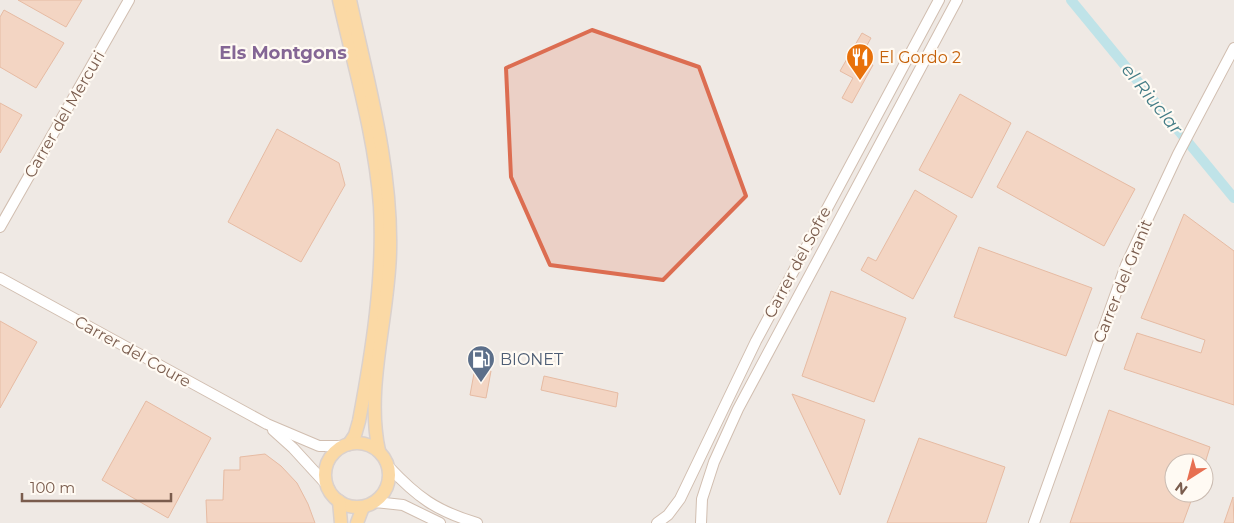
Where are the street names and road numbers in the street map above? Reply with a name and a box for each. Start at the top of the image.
street label: Carrer del Mercuri [20,47,109,181]
street label: Carrer del Sofre [760,203,835,321]
street label: Carrer del Granit [1089,216,1156,346]
street label: Carrer del Coure [71,312,194,391]

